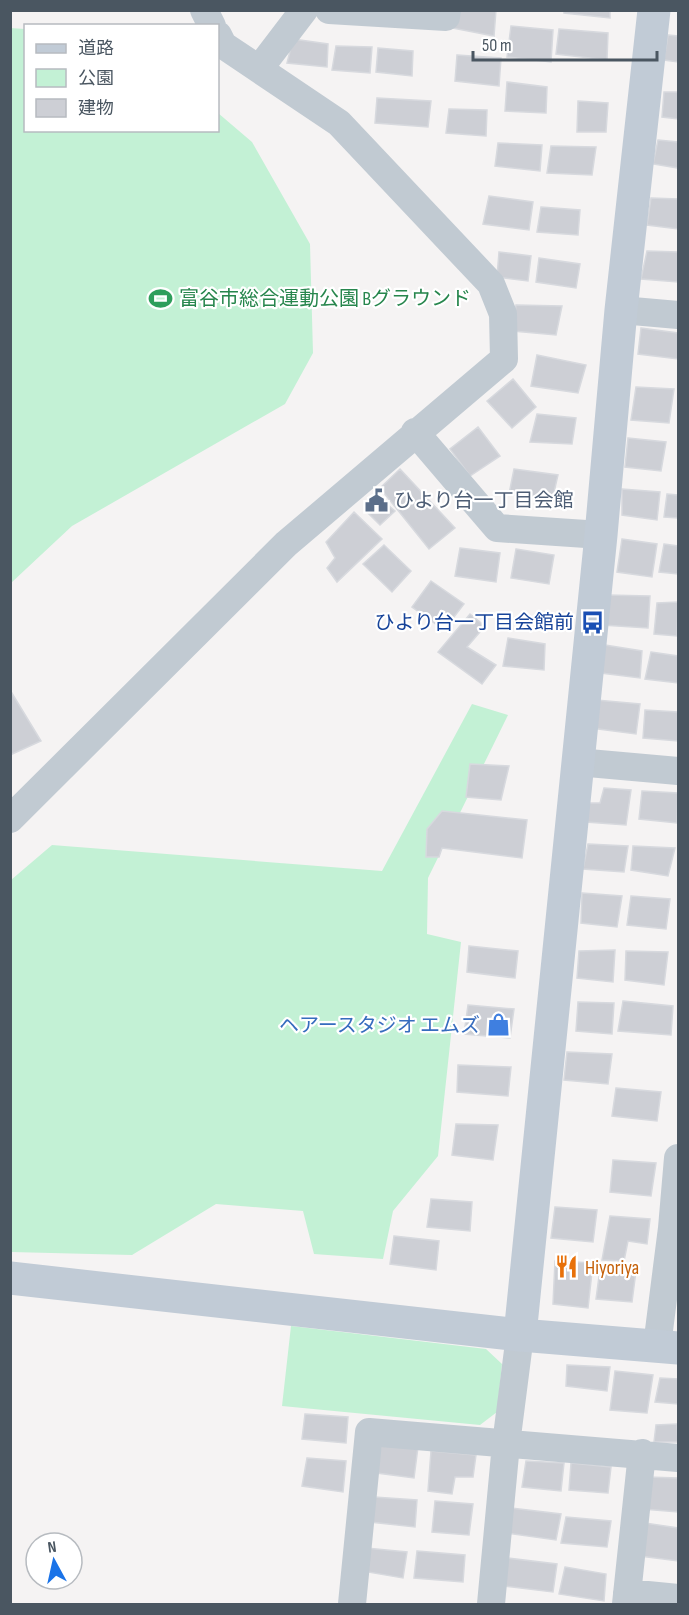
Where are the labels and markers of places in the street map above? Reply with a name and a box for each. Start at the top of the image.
sports icon: 富谷市総合運動公園 Bグラウンド [148,285,174,311]
place label: 富谷市総合運動公園 Bグラウンド [179,287,471,311]
public building icon: ひより台一丁目会館 [363,487,389,513]
place label: ひより台一丁目会館 [394,489,574,513]
bus stop icon: ひより台一丁目会館前 [579,609,605,635]
place label: ひより台一丁目会館前 [374,611,574,635]
shop icon: ヘアースタジオ エムズ [485,1012,511,1038]
place label: ヘアースタジオ エムズ [279,1014,480,1038]
restaurant icon: Hiyoriya [554,1254,580,1280]
place label: Hiyoriya [585,1256,639,1280]

